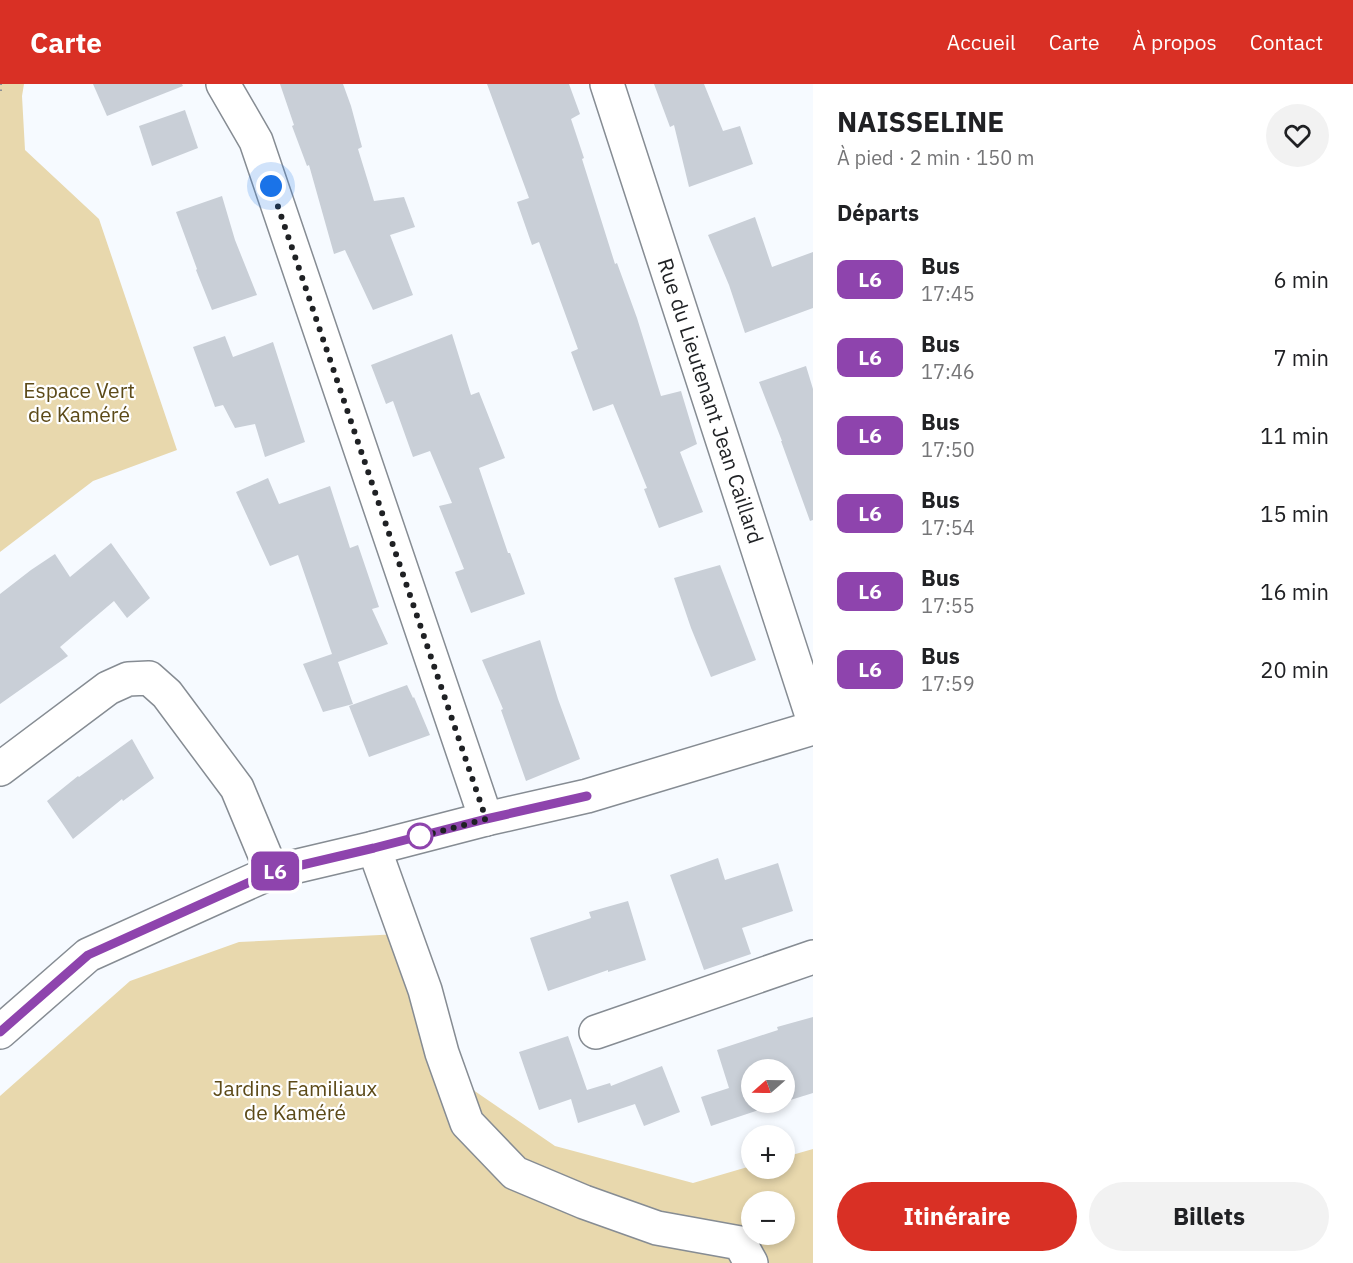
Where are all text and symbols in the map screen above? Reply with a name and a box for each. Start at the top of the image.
text: Carte [30,24,102,61]
text: Accueil [947,28,1016,56]
text: Carte [1049,28,1100,56]
text: À propos [1133,28,1217,56]
text: Contact [1250,28,1323,56]
text: NAISSELINE [837,103,1004,140]
button: heart [1266,104,1329,167]
text: À pied · 2 min · 150 m [837,144,1034,171]
your location [256,171,286,201]
text: Départs [837,198,919,227]
text: Bus [921,251,960,280]
street label: Rue du Lieutenant Jean Caillard [652,254,770,547]
text: L6 [858,265,882,293]
text: 6 min [1273,265,1329,294]
text: 17:45 [921,280,975,307]
text: Bus [921,329,960,358]
text: L6 [858,343,882,371]
text: 7 min [1273,343,1329,372]
text: 17:46 [921,358,975,385]
park label: Espace Vert de Kaméré [23,376,135,428]
text: Bus [921,407,960,436]
text: L6 [858,421,882,449]
text: 11 min [1260,421,1329,450]
text: 17:50 [921,436,975,463]
text: Bus [921,485,960,514]
text: L6 [858,499,882,527]
text: 15 min [1260,499,1329,528]
text: 17:54 [921,514,975,541]
text: Bus [921,563,960,592]
text: L6 [858,577,882,605]
text: 16 min [1260,577,1329,606]
text: 17:55 [921,592,975,619]
text: Bus [921,641,960,670]
text: L6 [858,655,882,683]
text: 20 min [1260,655,1329,684]
text: 17:59 [921,670,975,697]
unlabelled marker [407,823,433,849]
line badge: L6 [248,852,302,890]
text: L6 [263,857,287,885]
north arrow [741,1059,795,1113]
map controls [741,1059,795,1245]
park label: Jardins Familiaux de Kaméré [213,1074,378,1126]
button: + [741,1125,795,1179]
button: Itinéraire [837,1182,1077,1251]
button: Billets [1089,1182,1329,1251]
button: − [741,1191,795,1245]

